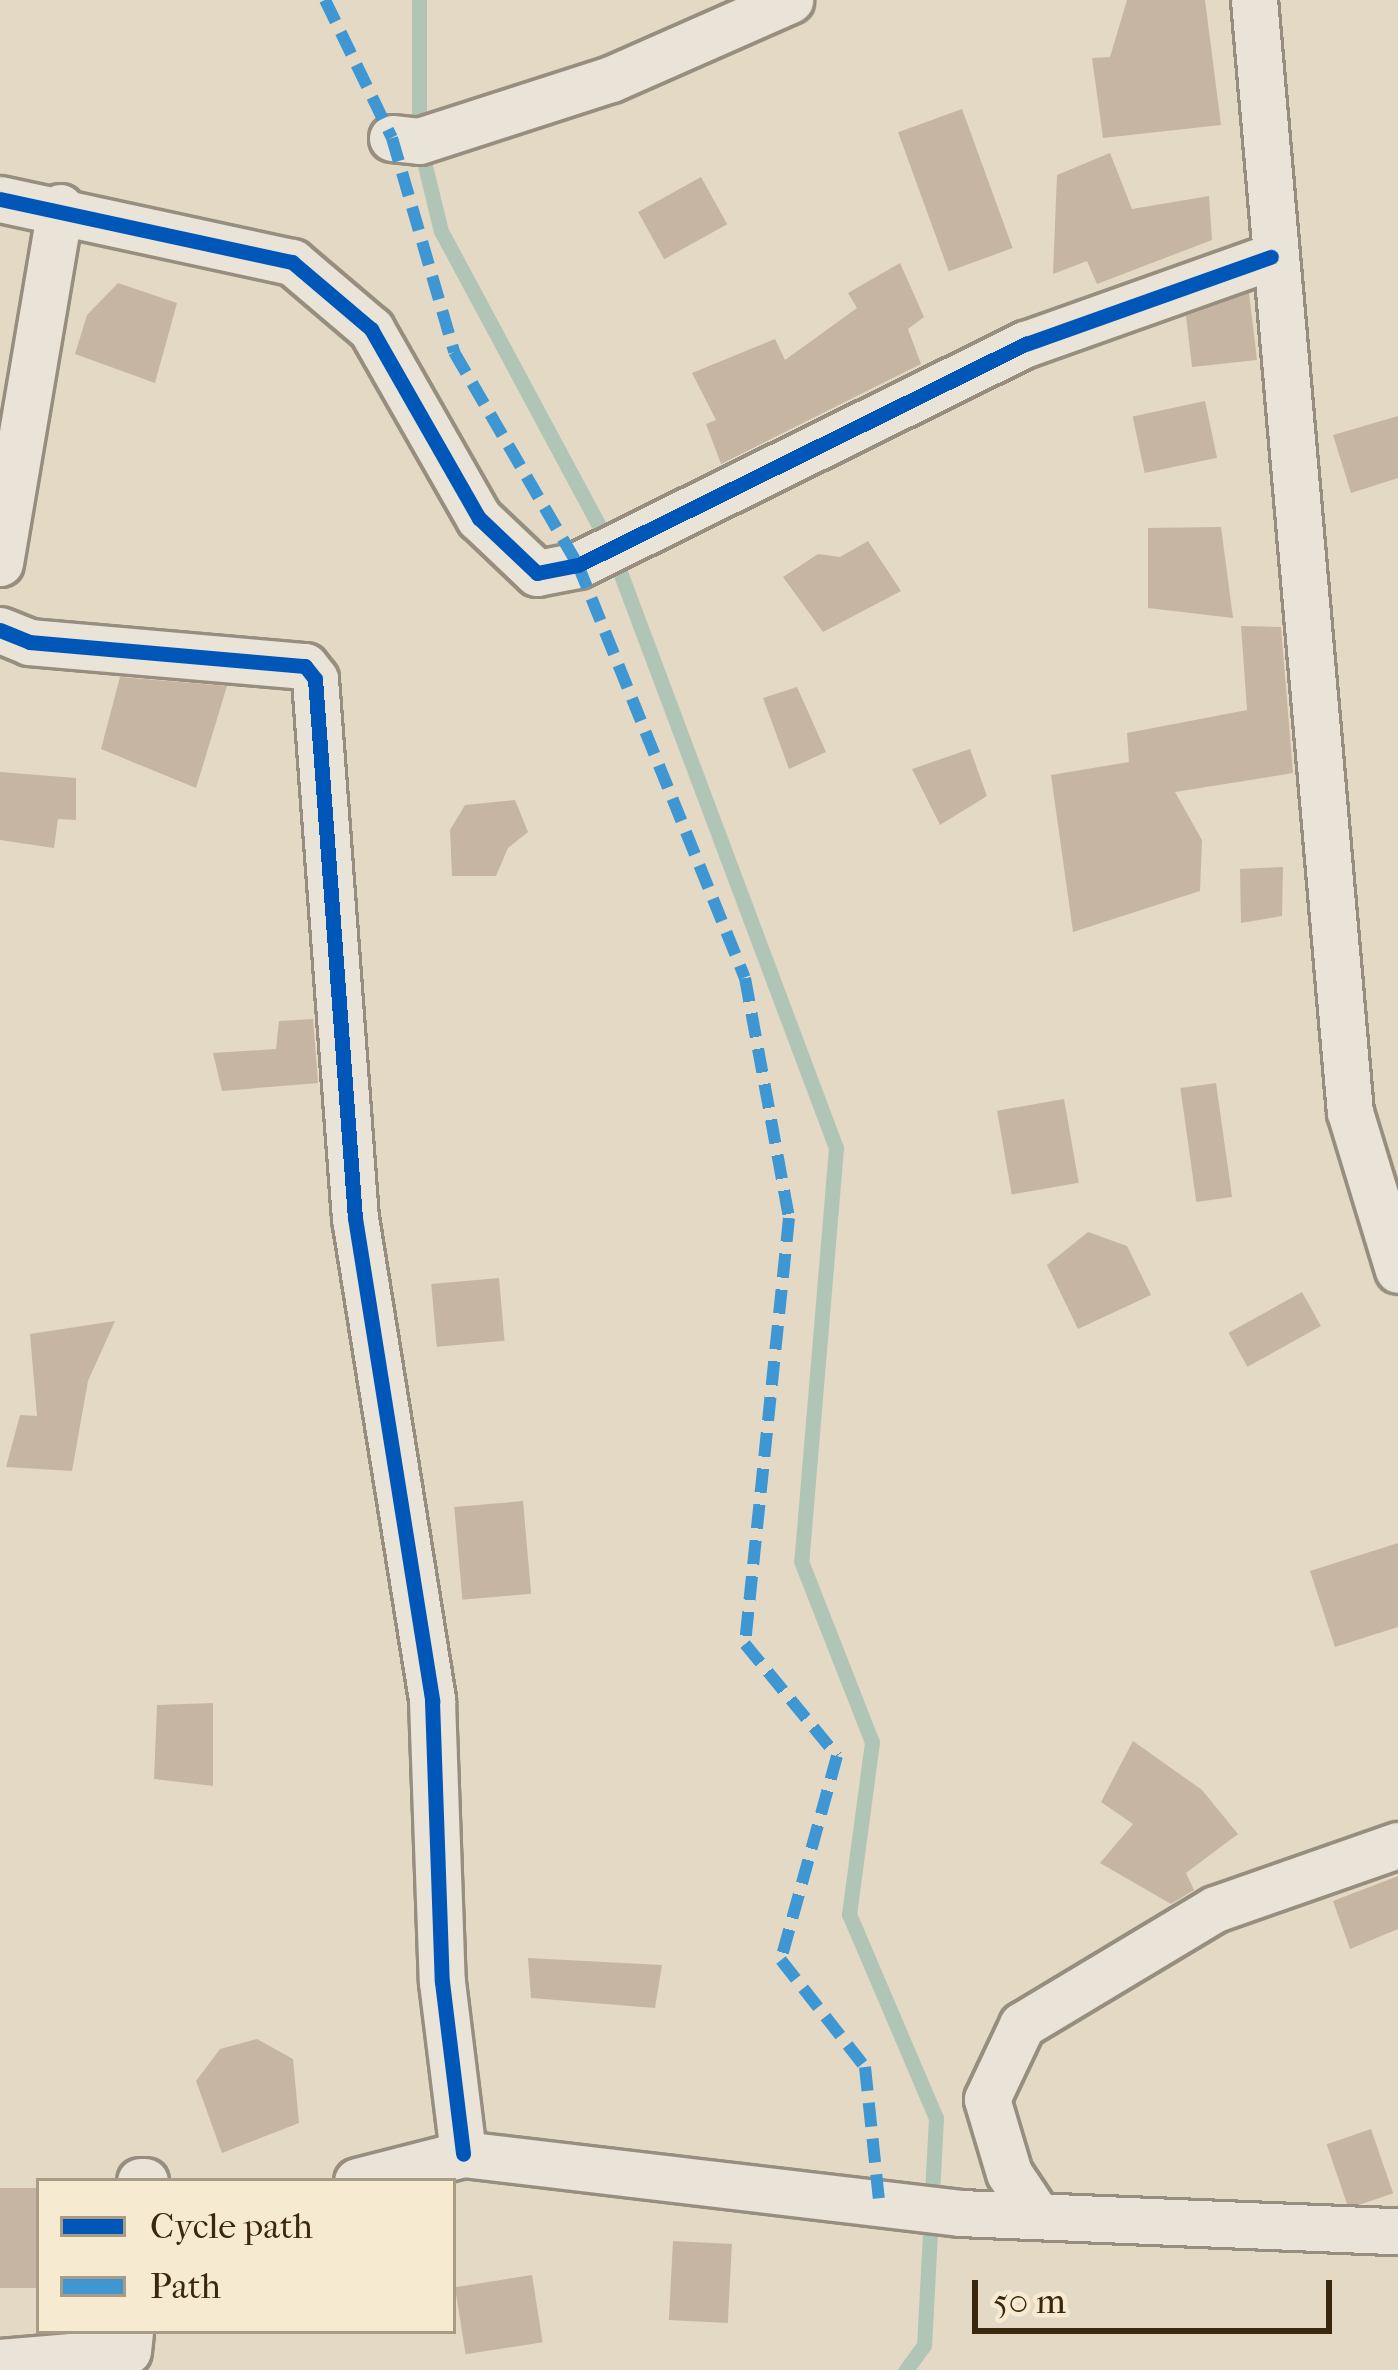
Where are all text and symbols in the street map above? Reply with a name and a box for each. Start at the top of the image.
legend [36,2178,456,2334]
text: Cycle path [150,2205,313,2247]
scale bar [978,2256,1338,2330]
text: Path [150,2265,221,2307]
text: 50 m [993,2280,1066,2322]

